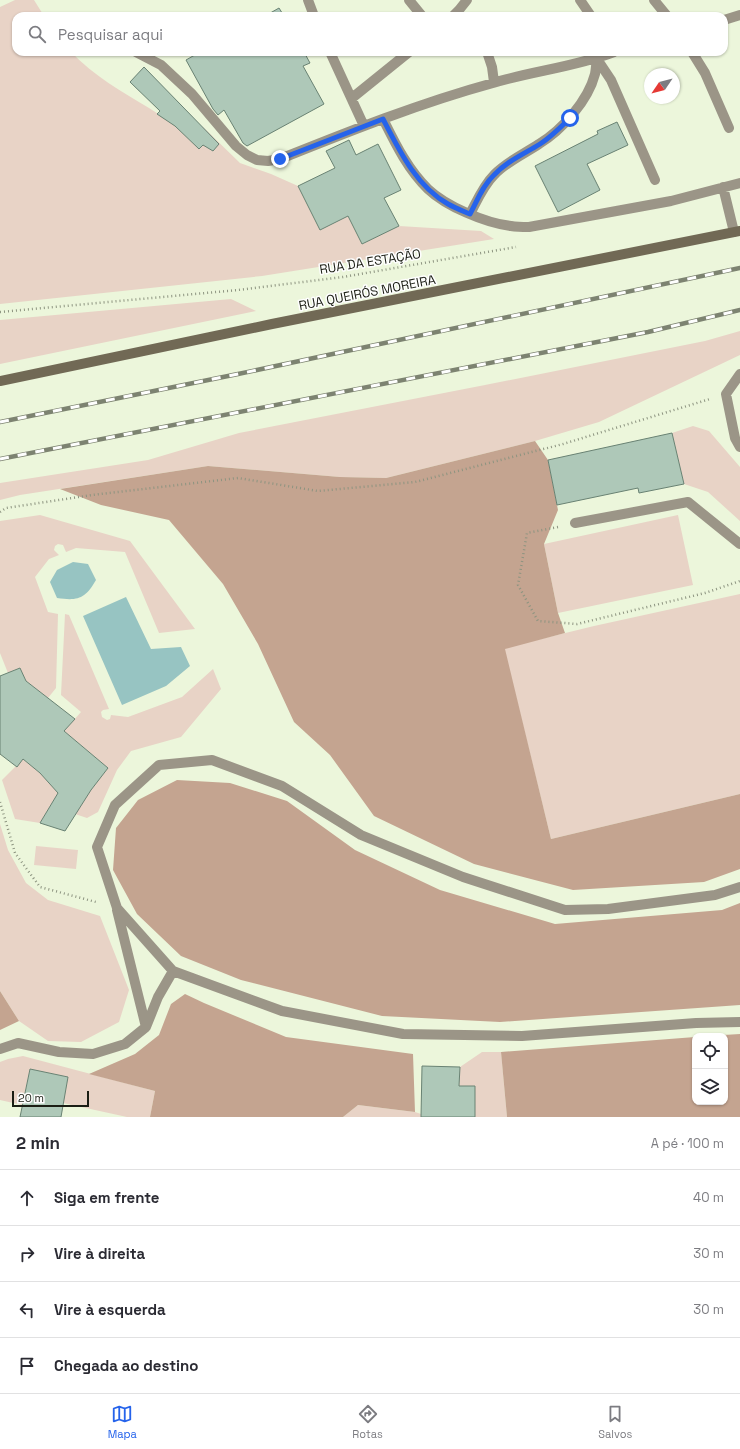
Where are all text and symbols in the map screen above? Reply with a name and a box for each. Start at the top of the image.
search box [12,12,728,56]
icon: search [26,23,48,45]
text: Pesquisar aqui [58,25,163,44]
north arrow [644,68,680,104]
route start [561,109,579,127]
route end [271,150,289,168]
street label: RUA DA ESTAÇÃO [318,245,422,278]
street label: RUA QUEIRÓS MOREIRA [297,271,437,314]
map controls [692,1033,728,1105]
button: locate [692,1033,728,1069]
button: layers [692,1069,728,1105]
scale bar [12,1089,89,1108]
text: 20 m [18,1091,44,1105]
text: 2 min [16,1132,60,1154]
text: A pé · 100 m [651,1135,724,1152]
icon: ahead [16,1187,38,1209]
text: Siga em frente [54,1188,160,1207]
text: 40 m [693,1189,724,1206]
icon: right [16,1243,38,1265]
text: Vire à direita [54,1244,145,1263]
text: 30 m [693,1245,724,1262]
icon: left [16,1299,38,1321]
text: Vire à esquerda [54,1300,166,1319]
text: 30 m [693,1301,724,1318]
icon: arrive [16,1355,38,1377]
text: Chegada ao destino [54,1356,198,1375]
tab: Mapa [108,1403,137,1441]
tab: Rotas [352,1403,383,1441]
tab: Salvos [598,1403,632,1441]

